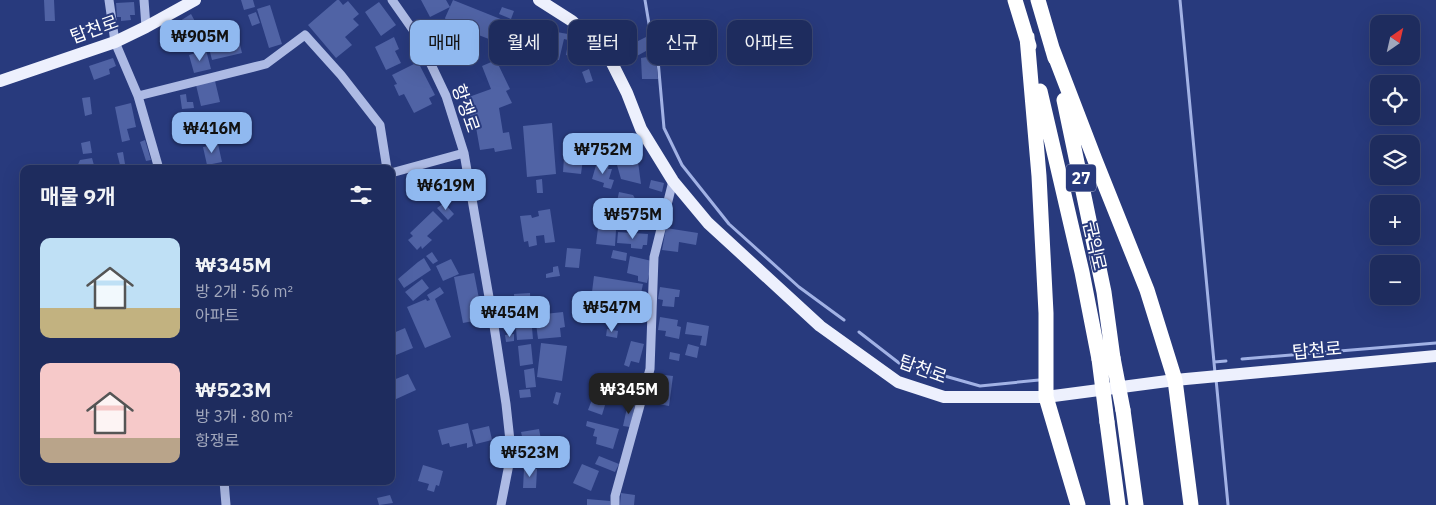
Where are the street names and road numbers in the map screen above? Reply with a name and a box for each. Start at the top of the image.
street label: 탑천로 [67,10,121,48]
street label: 항쟁로 [447,81,485,135]
road number: 27 [1066,164,1096,192]
street label: 군익로 [1078,219,1112,273]
street label: 탑천로 [1291,336,1343,364]
street label: 탑천로 [896,350,950,388]

